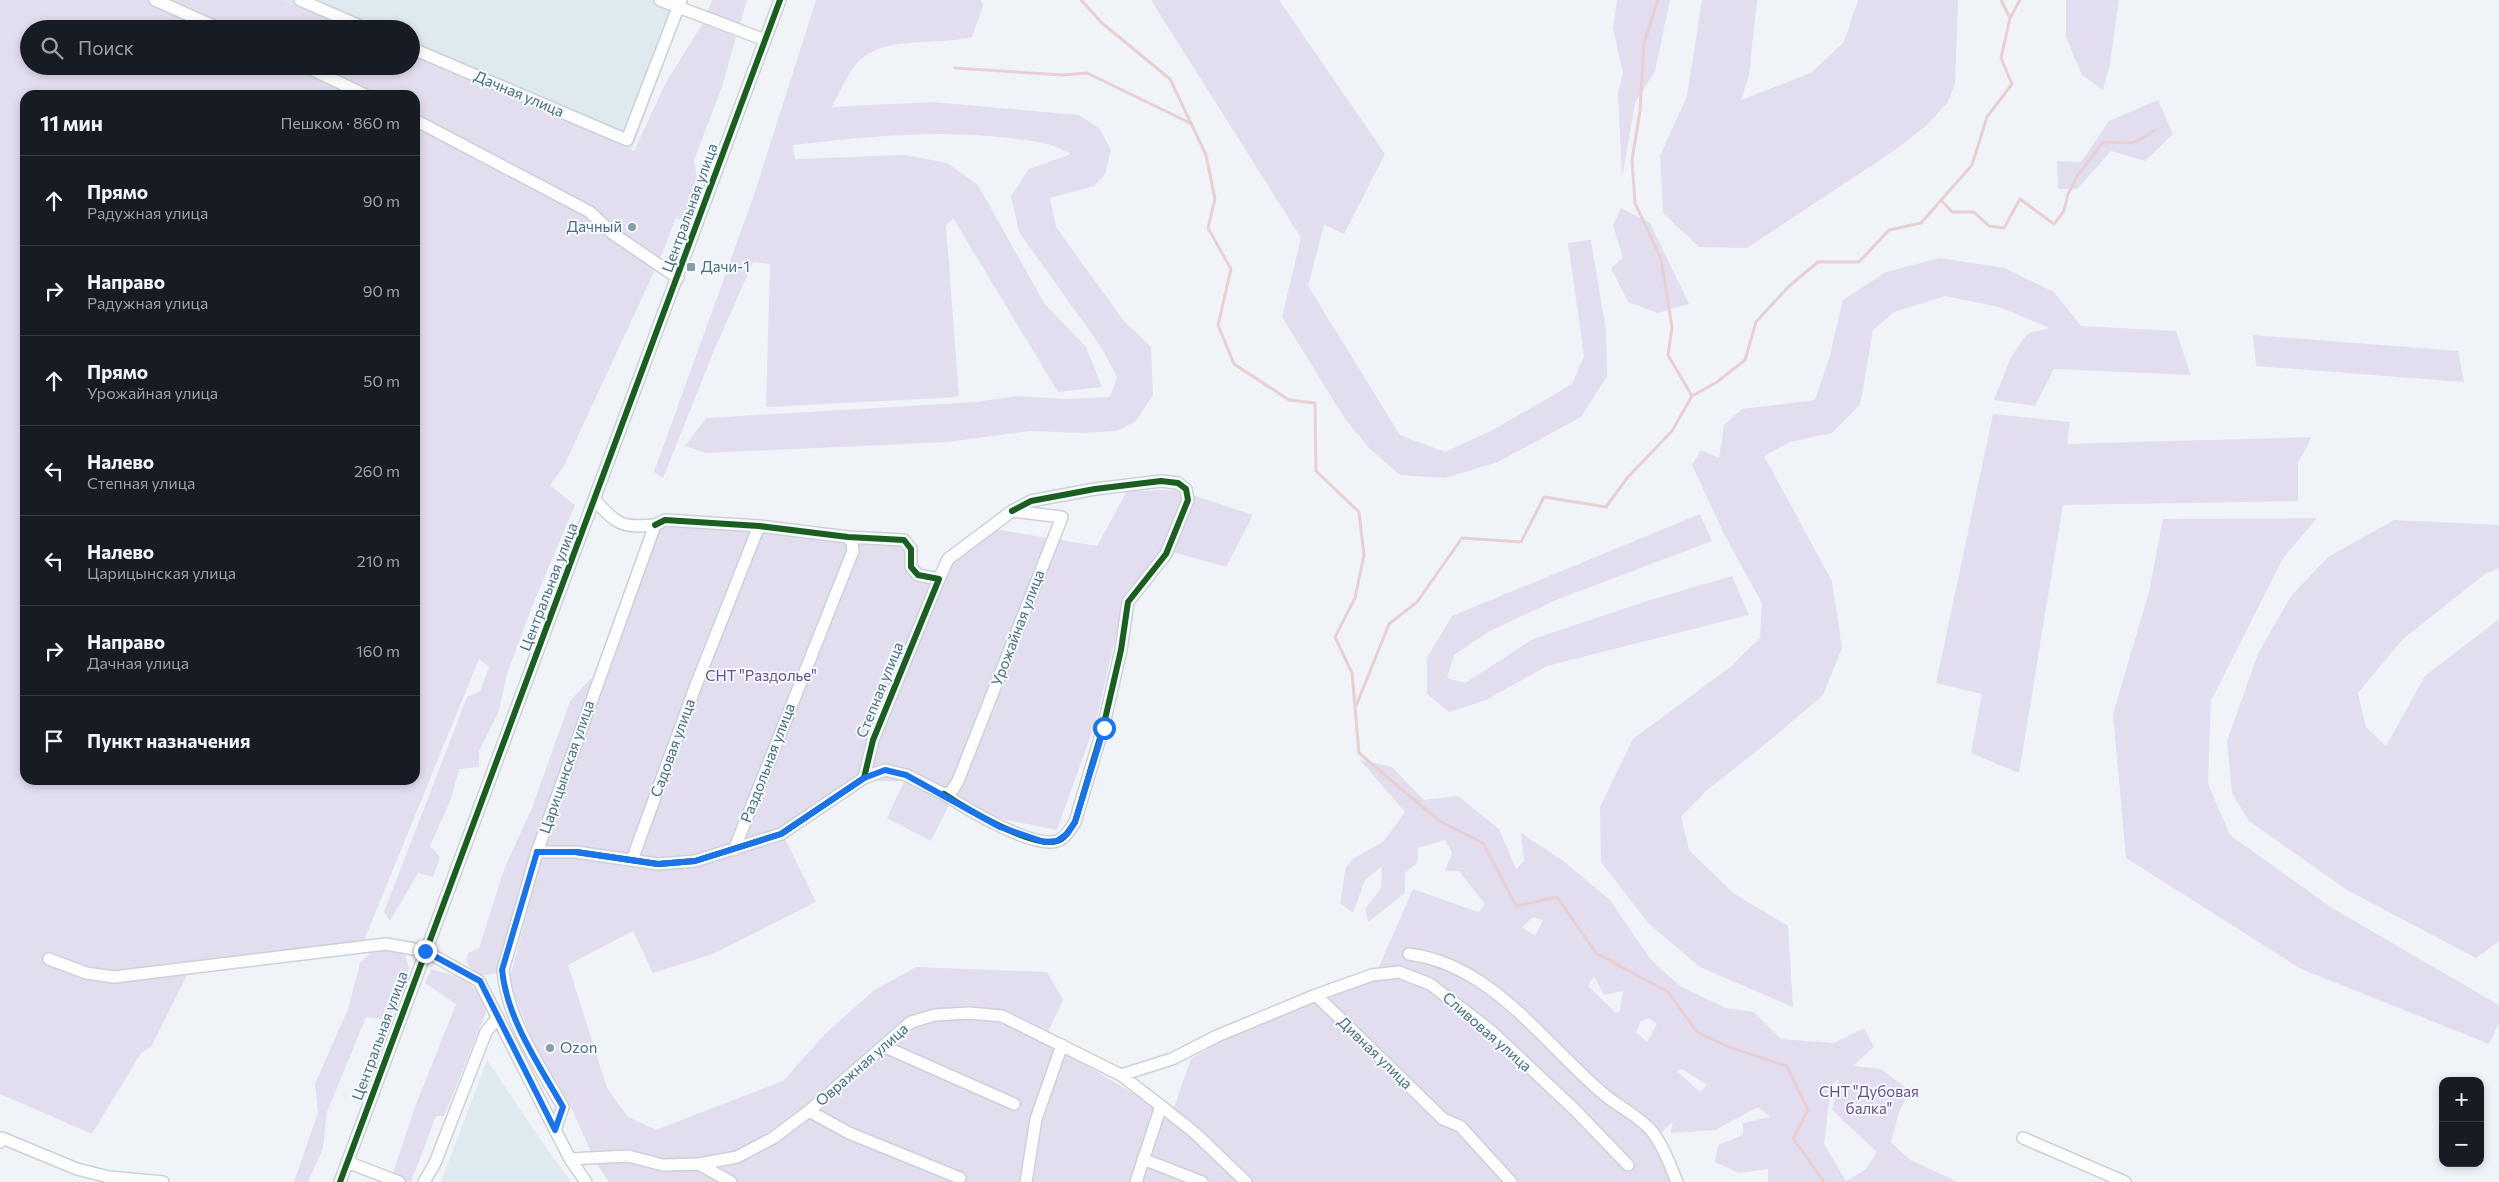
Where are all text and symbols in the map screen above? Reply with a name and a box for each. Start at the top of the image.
search box [20,20,420,75]
icon: search [38,34,66,62]
text: Поиск [78,36,134,59]
street label: Дачная улица [472,66,567,120]
text: 11 мин [40,110,103,135]
text: Пешком · 860 m [280,113,400,132]
street label: Центральная улица [657,141,721,275]
text: Прямо [87,180,148,203]
icon: ahead [40,187,68,215]
text: 90 m [363,191,400,210]
text: Радужная улица [87,203,208,222]
place label: Дачный [566,217,622,235]
marker: Дачный [626,221,638,233]
place label: Дачи-1 [701,257,750,275]
marker: Дачи-1 [685,261,697,273]
text: Направо [87,270,165,293]
icon: right [40,277,68,305]
text: 90 m [363,281,400,300]
text: Радужная улица [87,293,208,312]
text: Прямо [87,360,148,383]
icon: ahead [40,367,68,395]
text: 50 m [363,371,400,390]
text: Урожайная улица [87,383,218,402]
text: Налево [87,450,154,473]
icon: left [40,457,68,485]
text: 260 m [354,461,400,480]
text: Степная улица [87,473,195,492]
street label: Центральная улица [515,520,581,653]
text: Налево [87,540,154,563]
icon: left [40,547,68,575]
text: 210 m [357,551,400,570]
text: Царицынская улица [87,563,236,582]
street label: Урожайная улица [987,567,1048,688]
text: Направо [87,630,165,653]
icon: right [40,637,68,665]
street label: Степная улица [852,639,906,740]
text: 160 m [356,641,400,660]
text: Дачная улица [87,653,189,672]
park label: СНТ "Раздолье" [705,666,817,684]
street label: Садовая улица [646,696,698,799]
street label: Царицынская улица [535,698,597,836]
street label: Раздольная улица [736,700,798,825]
route start [1093,717,1116,740]
icon: arrive [40,727,68,755]
text: Пункт назначения [87,729,250,752]
route end [414,940,437,963]
street label: Центральная улица [347,969,411,1103]
street label: Сливовая улица [1439,988,1536,1075]
street label: Дивная улица [1335,1012,1417,1092]
street label: Овражная улица [811,1019,911,1109]
place label: Ozon [560,1038,597,1056]
marker: Ozon [544,1042,556,1054]
map controls [2439,1077,2484,1167]
button: + [2439,1077,2484,1122]
park label: СНТ "Дубовая балка" [1819,1082,1919,1117]
button: − [2439,1122,2484,1167]

